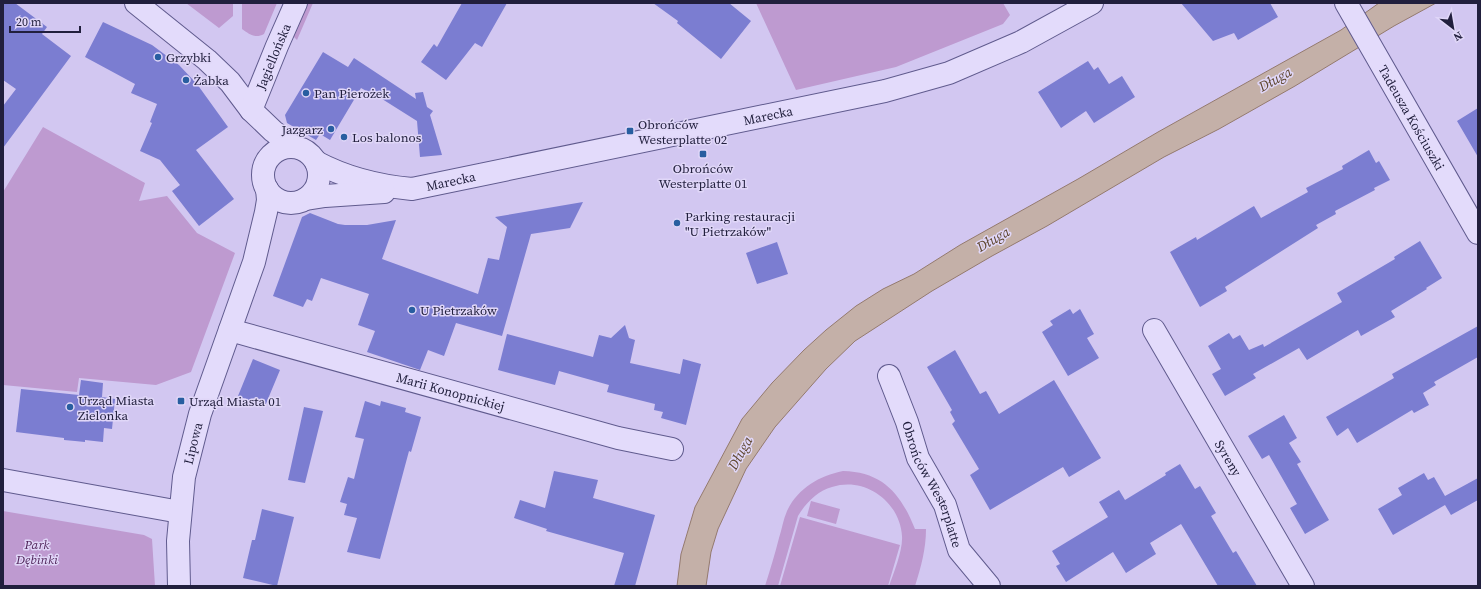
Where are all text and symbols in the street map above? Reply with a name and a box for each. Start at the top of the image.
scale bar [10,8,80,34]
north arrow [1433,8,1473,48]
text: 20 m [16,14,42,30]
street label: Jagiellońska [251,20,295,93]
text: N [1451,28,1465,45]
place label: Grzybki [166,49,211,66]
marker: Grzybki [153,52,163,62]
water label: Długa [1254,61,1296,97]
street label: Tadeusza Kościuszki [1375,62,1449,173]
place label: Żabka [194,72,229,89]
marker: Żabka [181,75,191,85]
place label: Pan Pierożek [314,85,390,102]
marker: Pan Pierożek [301,88,311,98]
street label: Marecka [742,102,795,129]
place label: Obrońców Westerplatte 02 [638,116,727,148]
place label: Jazgarz [280,121,323,138]
marker: Jazgarz [326,124,336,134]
marker: Obrońców Westerplatte 02 [625,126,635,136]
place label: Los balonos [352,129,422,146]
marker: Los balonos [339,132,349,142]
marker: Obrońców Westerplatte 01 [698,149,708,159]
place label: Obrońców Westerplatte 01 [658,160,748,192]
street label: Marecka [425,167,477,194]
place label: Parking restauracji "U Pietrzaków" [685,208,795,240]
marker: Parking restauracji "U Pietrzaków" [672,218,682,228]
water label: Długa [972,221,1014,257]
place label: U Pietrzaków [420,302,497,319]
marker: U Pietrzaków [407,305,417,315]
street label: Marii Konopnickiej [395,368,507,415]
place label: Urząd Miasta Zielonka [78,392,155,424]
place label: Urząd Miasta 01 [189,393,281,410]
marker: Urząd Miasta 01 [176,396,186,406]
marker: Urząd Miasta Zielonka [65,402,75,412]
street label: Obrońców Westerplatte [899,419,966,550]
street label: Lipowa [179,420,206,466]
water label: Długa [722,432,758,474]
street label: Syreny [1211,437,1246,479]
park label: Park Dębinki [15,536,58,568]

